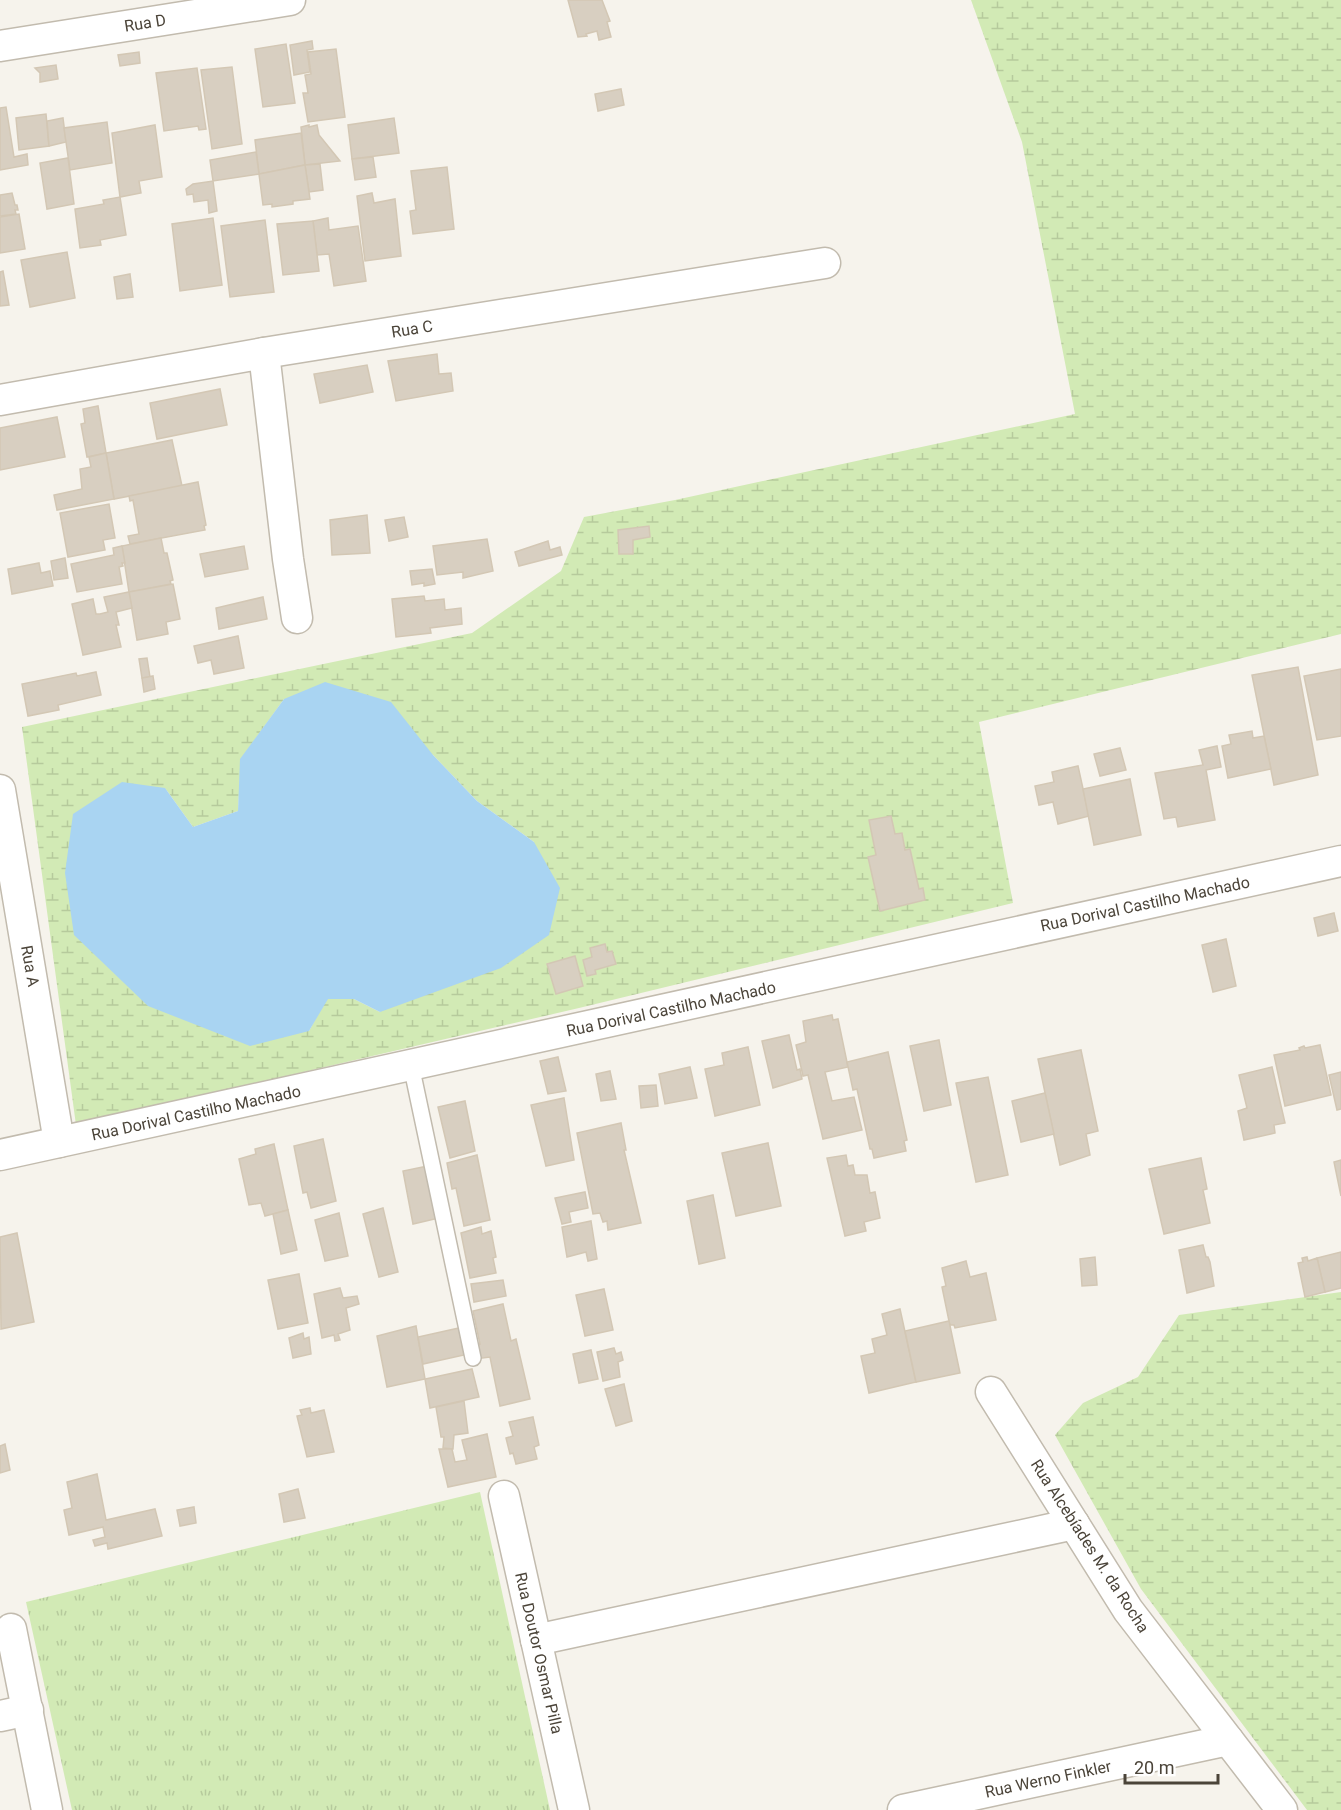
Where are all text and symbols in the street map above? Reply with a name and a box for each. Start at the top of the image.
street label: Rua D [123,10,167,36]
street label: Rua C [390,316,434,342]
street label: Rua Dorival Castilho Machado [1039,873,1251,935]
street label: Rua A [17,944,43,989]
street label: Rua Dorival Castilho Machado [565,978,777,1040]
street label: Rua Dorival Castilho Machado [90,1082,302,1144]
street label: Rua Alcebíades M. da Rocha [1027,1456,1153,1636]
street label: Rua Doutor Osmar Pilla [511,1570,567,1736]
scale bar [1125,1747,1218,1785]
street label: Rua Werno Finkler [983,1756,1113,1802]
text: 20 m [1134,1757,1174,1778]

